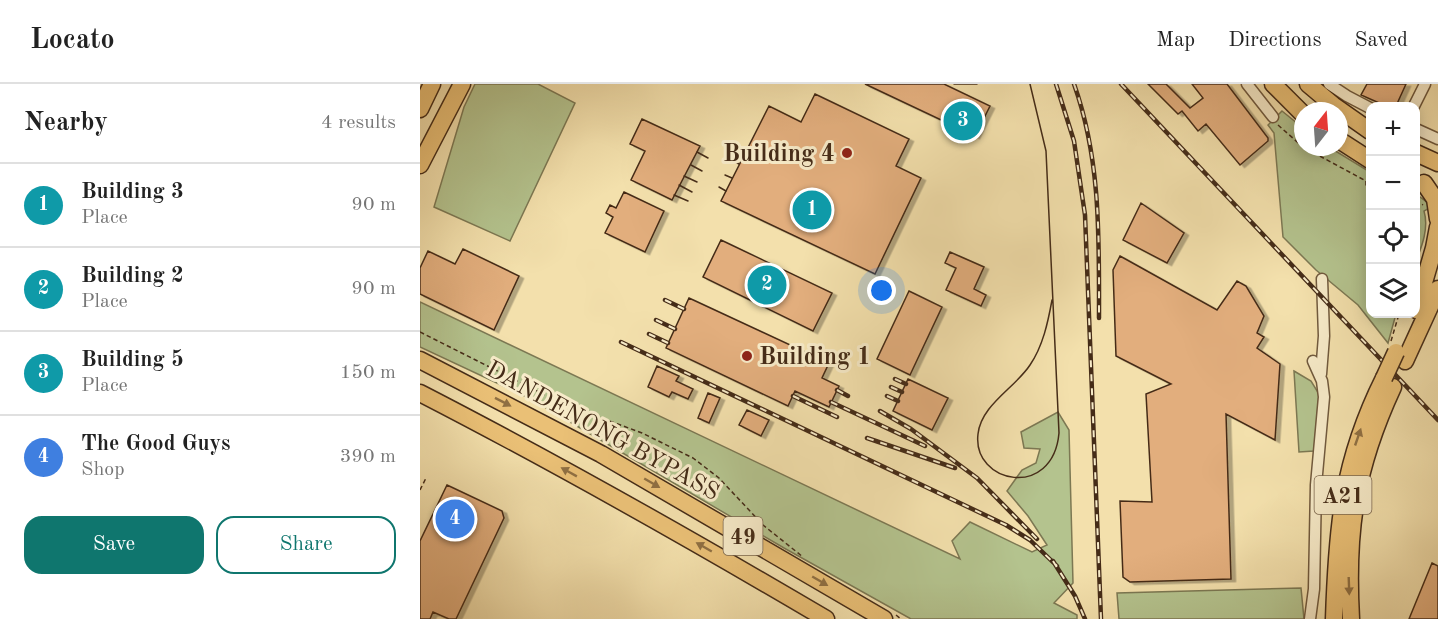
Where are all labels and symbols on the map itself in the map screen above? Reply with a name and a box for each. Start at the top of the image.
pin: 3 [944,99,982,144]
north arrow [1294,102,1348,156]
place label: Building 4 [723,143,835,167]
marker: Building 4 [840,146,854,160]
pin: 1 [792,188,832,232]
pin: 2 [748,262,786,308]
your location [867,276,896,305]
place label: Building 1 [759,346,871,370]
marker: Building 1 [740,349,754,363]
street label: DANDENONG BYPASS [481,358,723,506]
one-way arrow [494,397,511,407]
one-way arrow [1354,428,1364,446]
one-way arrow [561,466,577,477]
road number: A21 [1314,476,1372,514]
one-way arrow [644,478,661,488]
pin: 4 [435,496,474,542]
road number: 49 [724,517,762,555]
one-way arrow [695,542,712,552]
one-way arrow [812,576,828,587]
one-way arrow [1345,577,1354,596]

